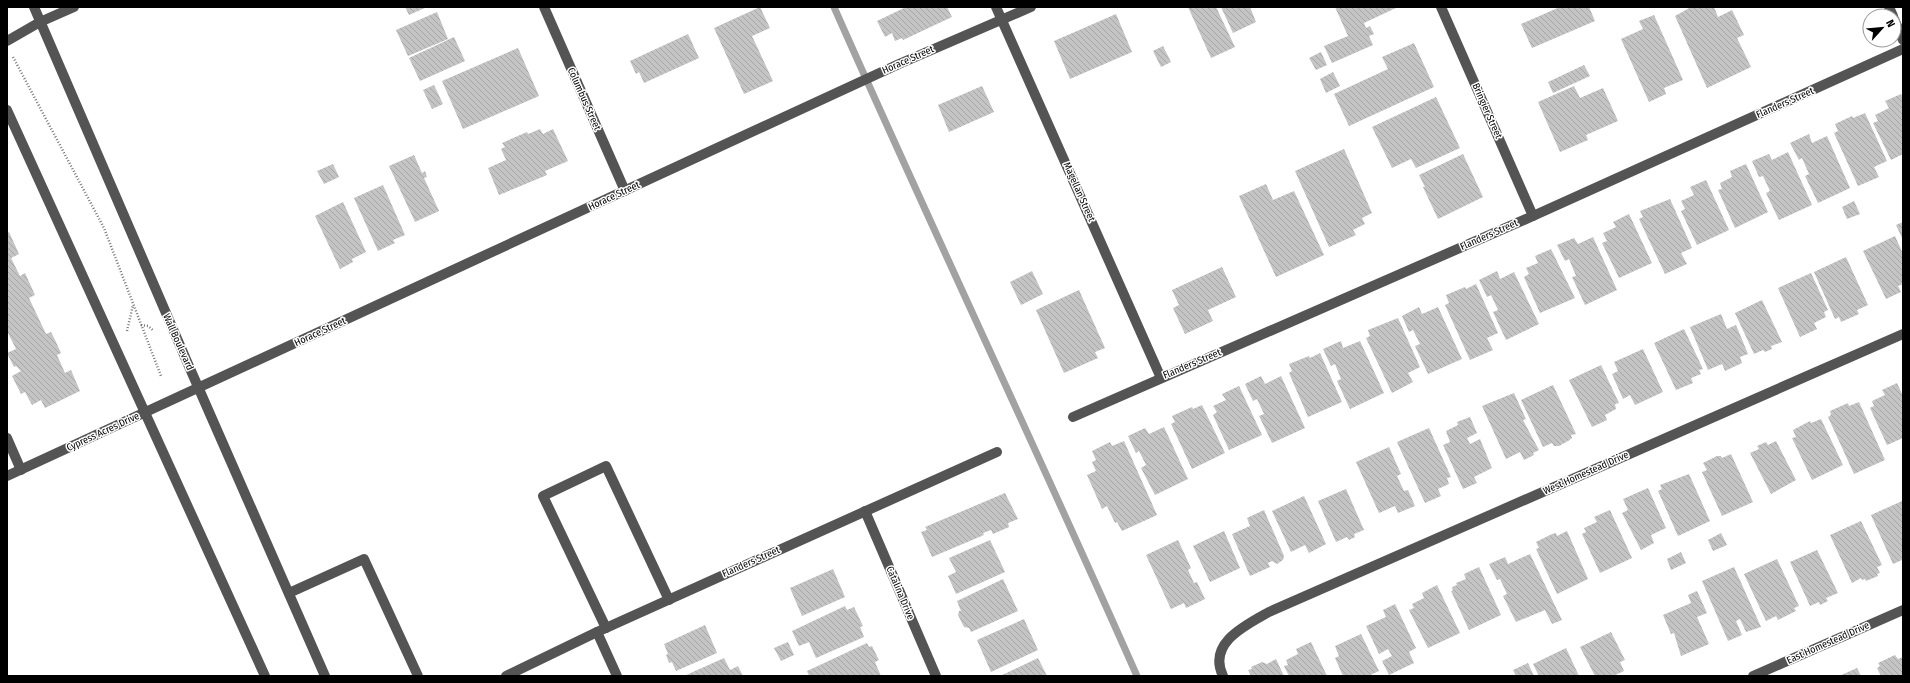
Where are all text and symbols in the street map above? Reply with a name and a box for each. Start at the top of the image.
north arrow [1862,8,1902,48]
text: N [1883,18,1898,30]
street label: Horace Street [880,43,936,77]
street label: Columbus Street [565,66,603,133]
street label: Bringier Street [1469,81,1505,141]
street label: Flanders Street [1754,85,1816,121]
street label: Magellan Street [1061,160,1098,224]
street label: Horace Street [586,179,642,213]
street label: Flanders Street [1458,217,1520,253]
street label: Wall Boulevard [160,312,196,372]
street label: Horace Street [292,315,348,349]
street label: Flanders Street [1161,346,1224,382]
street label: Cypress Acres Drive [65,410,141,454]
street label: West Homestead Drive [1541,449,1631,497]
street label: Flanders Street [720,544,782,580]
street label: Catalina Drive [883,565,917,622]
street label: East Homestead Drive [1785,619,1871,667]

